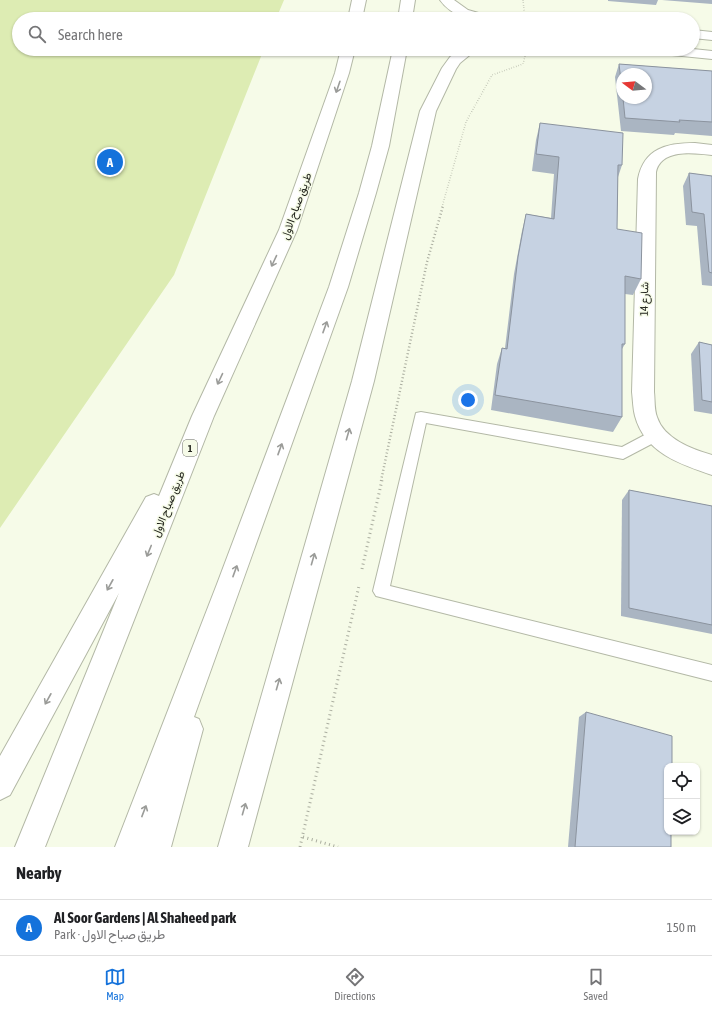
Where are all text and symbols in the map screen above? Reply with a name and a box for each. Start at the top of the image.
search box [12,12,700,56]
icon: search [26,23,48,45]
text: Search here [58,26,123,43]
north arrow [616,68,652,104]
one-way arrow [333,80,341,92]
pin: A [97,147,123,177]
street label: طريق صباح الاول [278,171,316,242]
one-way arrow [270,255,277,267]
street label: شارع 14 [638,282,652,316]
one-way arrow [321,322,329,334]
one-way arrow [216,373,223,385]
your location [458,390,478,410]
one-way arrow [345,427,352,440]
road number: 1 [183,440,197,456]
one-way arrow [276,444,284,456]
street label: طريق صباح الاول [149,469,189,540]
one-way arrow [144,545,152,557]
one-way arrow [310,553,317,566]
one-way arrow [232,566,240,578]
one-way arrow [106,579,114,591]
one-way arrow [275,678,283,691]
one-way arrow [43,693,51,705]
map controls [664,763,700,835]
button: locate [664,763,700,799]
button: layers [664,799,700,835]
one-way arrow [241,803,248,816]
one-way arrow [141,805,149,817]
text: Nearby [16,863,62,883]
text: Al Soor Gardens | Al Shaheed park [54,909,236,926]
text: A [26,920,32,935]
text: 150 m [667,920,696,935]
text: Park · طريق صباح الاول [54,927,165,942]
tab: Map [104,966,126,1002]
tab: Directions [334,966,375,1002]
tab: Saved [584,966,608,1002]

